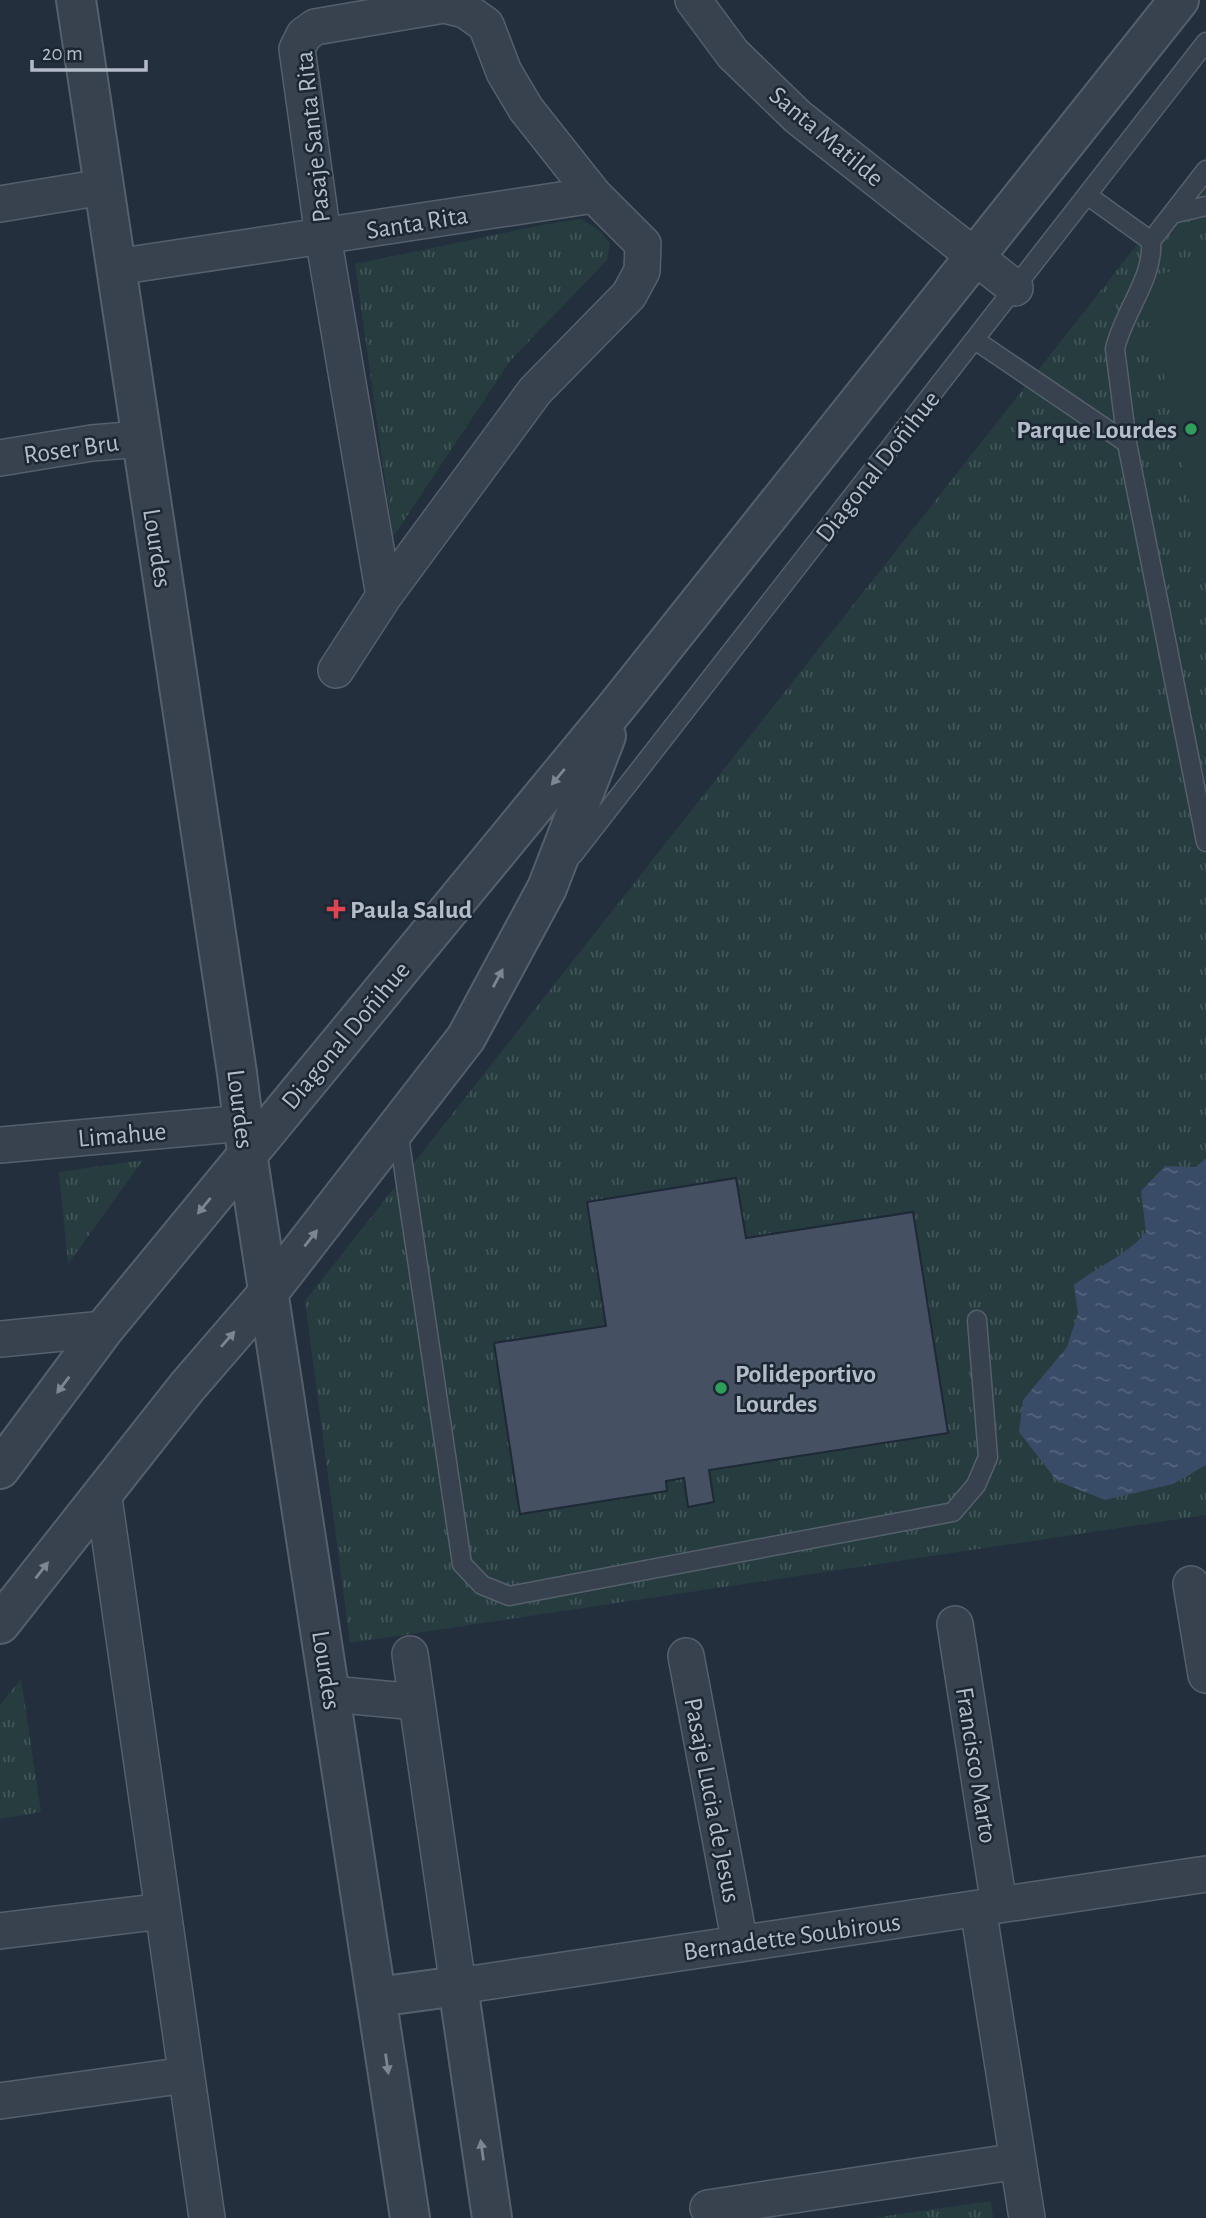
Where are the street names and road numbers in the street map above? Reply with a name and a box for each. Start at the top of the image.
street label: Pasaje Santa Rita [291,50,335,224]
street label: Santa Matilde [764,82,888,192]
street label: Santa Rita [364,202,470,244]
street label: Diagonal Doñihue [811,386,945,547]
street label: Roser Bru [22,429,120,469]
street label: Lourdes [138,507,176,590]
street label: Diagonal Doñihue [277,957,415,1115]
street label: Lourdes [222,1068,258,1150]
street label: Limahue [77,1118,167,1152]
street label: Lourdes [307,1629,345,1712]
street label: Francisco Marto [951,1685,1001,1845]
street label: Pasaje Lucia de Jesus [679,1696,745,1905]
street label: Bernadette Soubirous [682,1909,902,1965]

